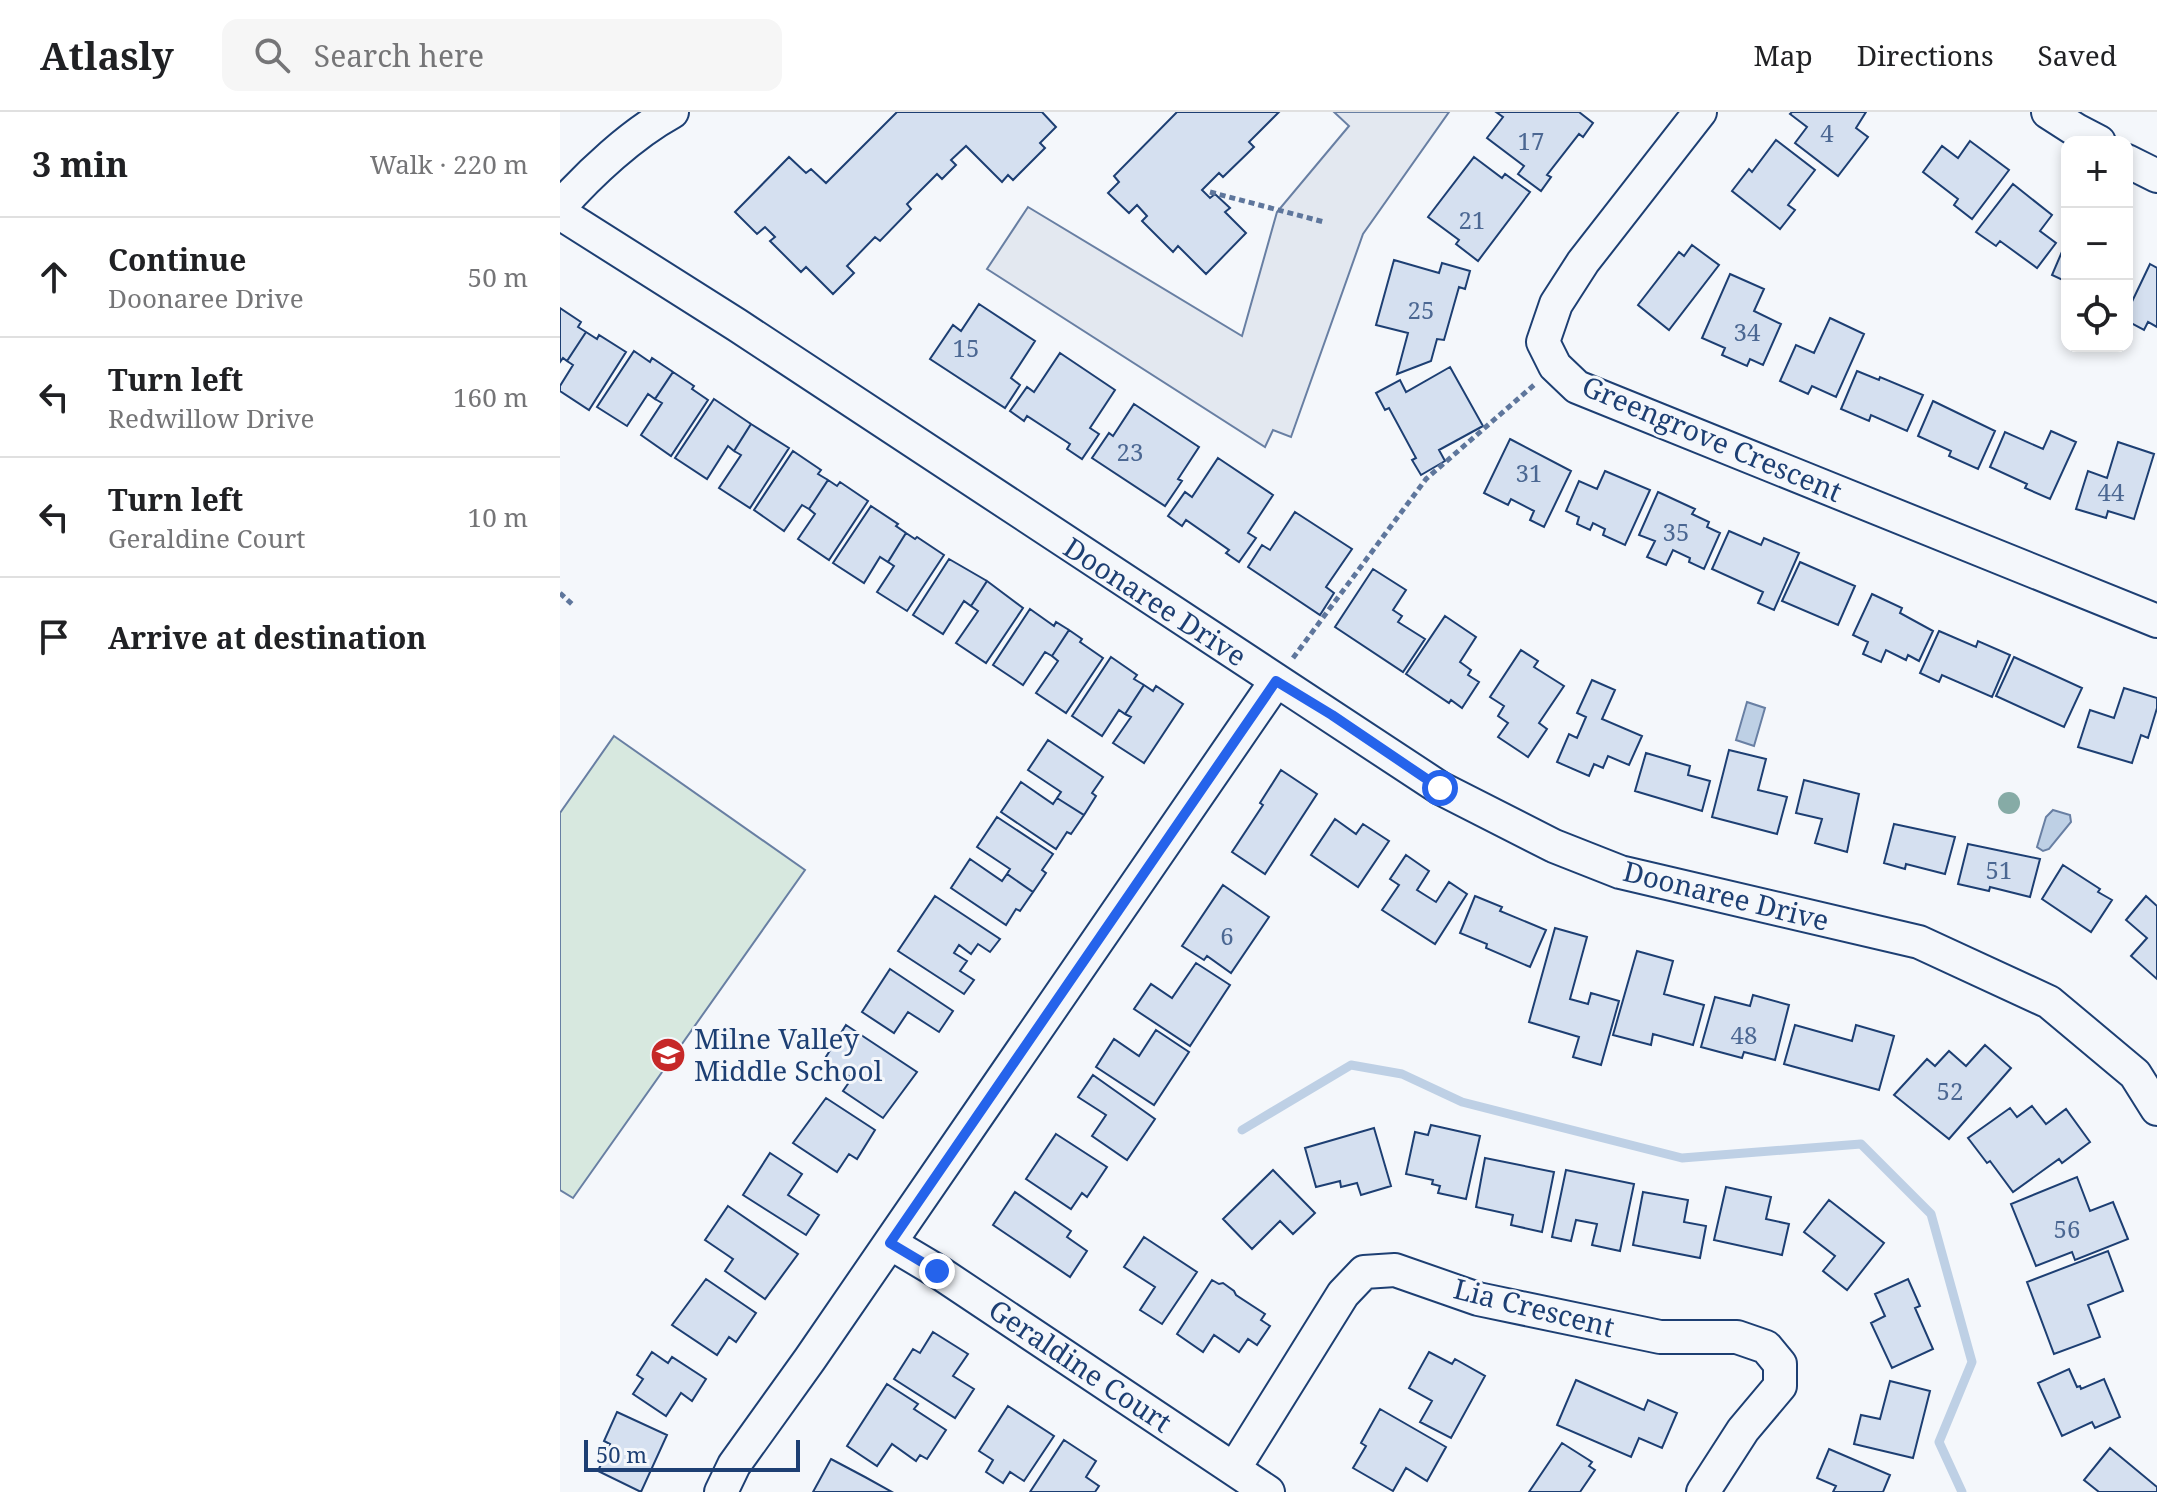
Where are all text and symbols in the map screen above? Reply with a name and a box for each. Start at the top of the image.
search box [222,19,782,91]
text: Atlasly [40,29,174,81]
icon: search [250,33,294,77]
text: Search here [314,35,484,76]
text: Map [1753,36,1813,74]
text: Directions [1857,36,1994,74]
text: Saved [2038,36,2117,74]
house number: 4 [1820,116,1834,149]
house number: 17 [1518,124,1544,157]
map controls [2061,136,2133,352]
button: + [2061,136,2133,208]
text: 3 min [32,141,128,187]
text: Walk · 220 m [370,146,528,182]
house number: 21 [1459,203,1485,236]
button: − [2061,208,2133,280]
text: Continue [108,239,246,280]
icon: ahead [32,255,76,299]
text: 50 m [468,259,528,295]
text: Doonaree Drive [108,280,304,316]
button: locate [2061,280,2133,352]
house number: 25 [1408,293,1434,326]
house number: 34 [1734,315,1761,348]
house number: 15 [953,331,979,364]
text: Turn left [108,359,243,400]
street label: Greengrove Crescent [1577,366,1848,510]
icon: left [32,375,76,419]
text: 160 m [453,379,528,415]
text: Redwillow Drive [108,400,314,436]
house number: 23 [1117,435,1143,468]
house number: 31 [1516,456,1542,489]
house number: 44 [2098,475,2125,508]
text: Turn left [108,479,243,520]
icon: left [32,495,76,539]
text: 10 m [468,499,528,535]
house number: 35 [1663,515,1689,548]
text: Geraldine Court [108,520,306,556]
street label: Doonaree Drive [1057,528,1254,674]
icon: arrive [32,615,76,659]
text: Arrive at destination [108,617,427,658]
route start [1422,770,1458,806]
street label: Doonaree Drive [1619,851,1833,939]
house number: 51 [1986,853,2012,886]
house number: 6 [1220,919,1234,952]
house number: 48 [1731,1018,1757,1051]
place label: Milne Valley Middle School [694,1019,883,1089]
school or university icon: Milne Valley Middle School [649,1036,687,1074]
house number: 52 [1937,1074,1963,1107]
house number: 56 [2054,1212,2080,1245]
route end [919,1253,955,1289]
street label: Lia Crescent [1450,1269,1619,1345]
street label: Geraldine Court [982,1290,1179,1440]
scale bar [584,1436,800,1472]
text: 50 m [596,1439,647,1469]

